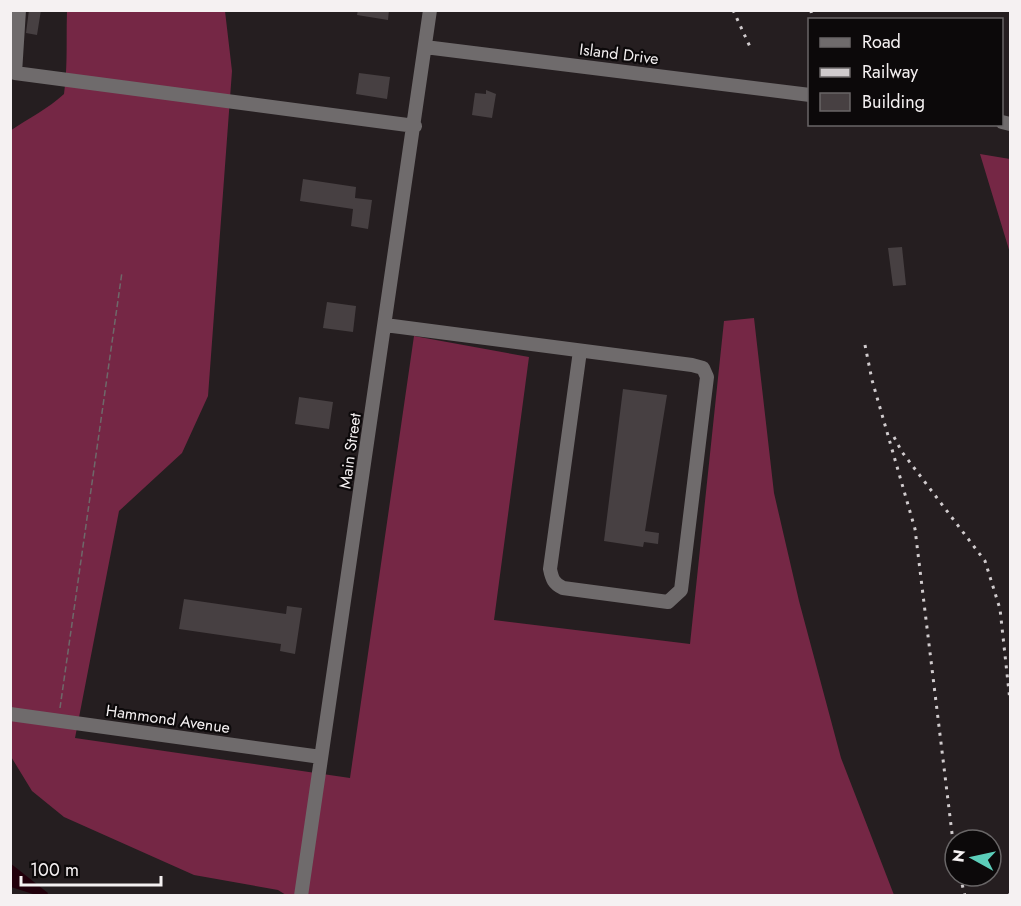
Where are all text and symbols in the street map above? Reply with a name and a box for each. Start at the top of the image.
legend [808,18,1003,126]
text: Road [862,29,901,55]
street label: Island Drive [578,38,660,70]
text: Railway [862,59,918,85]
text: Building [862,89,925,115]
street label: Main Street [333,412,367,490]
street label: Hammond Avenue [105,699,231,739]
north arrow [943,828,1003,888]
text: N [946,848,971,864]
scale bar [21,849,160,887]
text: 100 m [30,857,79,883]

